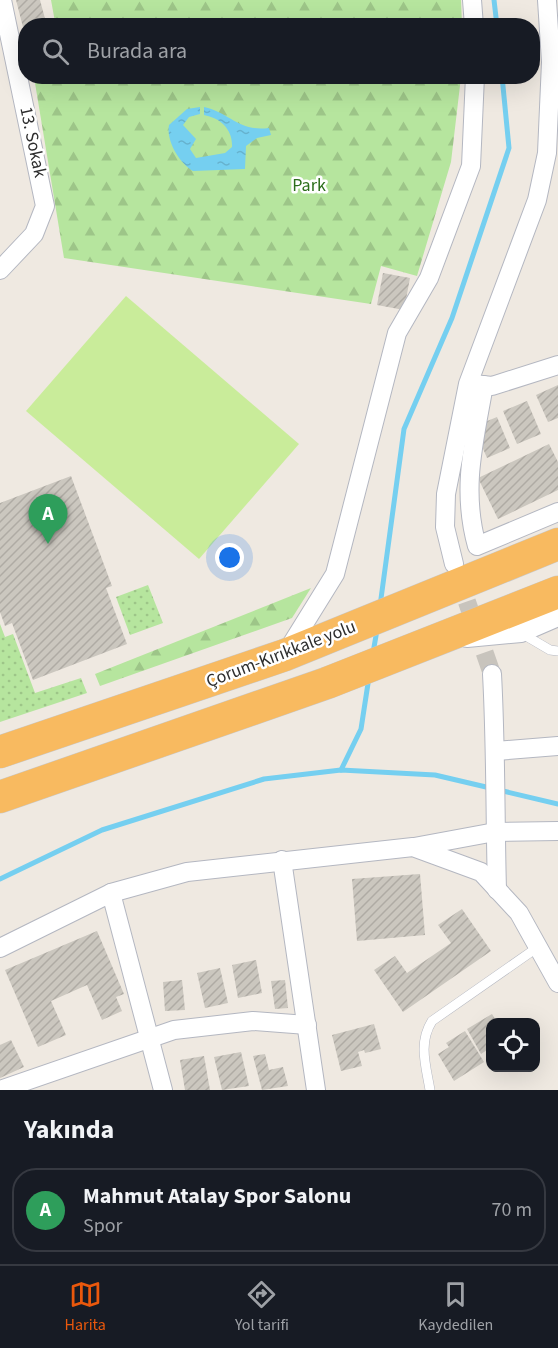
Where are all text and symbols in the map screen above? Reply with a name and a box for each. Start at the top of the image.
search box [18,18,540,84]
icon: search [39,35,72,68]
text: Burada ara [87,35,187,67]
street label: 13. Sokak [13,104,53,180]
park label: Park [292,173,326,198]
pin: A [28,494,68,544]
your location [215,543,244,572]
street label: Çorum-Kırıkkale yolu [203,614,359,694]
map controls [486,1018,540,1072]
button: locate [486,1018,540,1072]
text: Yakında [24,1111,114,1148]
text: Mahmut Atalay Spor Salonu [83,1180,351,1212]
text: A [40,1196,51,1224]
text: 70 m [492,1196,532,1224]
text: Spor [83,1212,123,1240]
tab: Harita [65,1278,106,1336]
tab: Yol tarifi [235,1278,289,1336]
tab: Kaydedilen [418,1278,493,1336]

